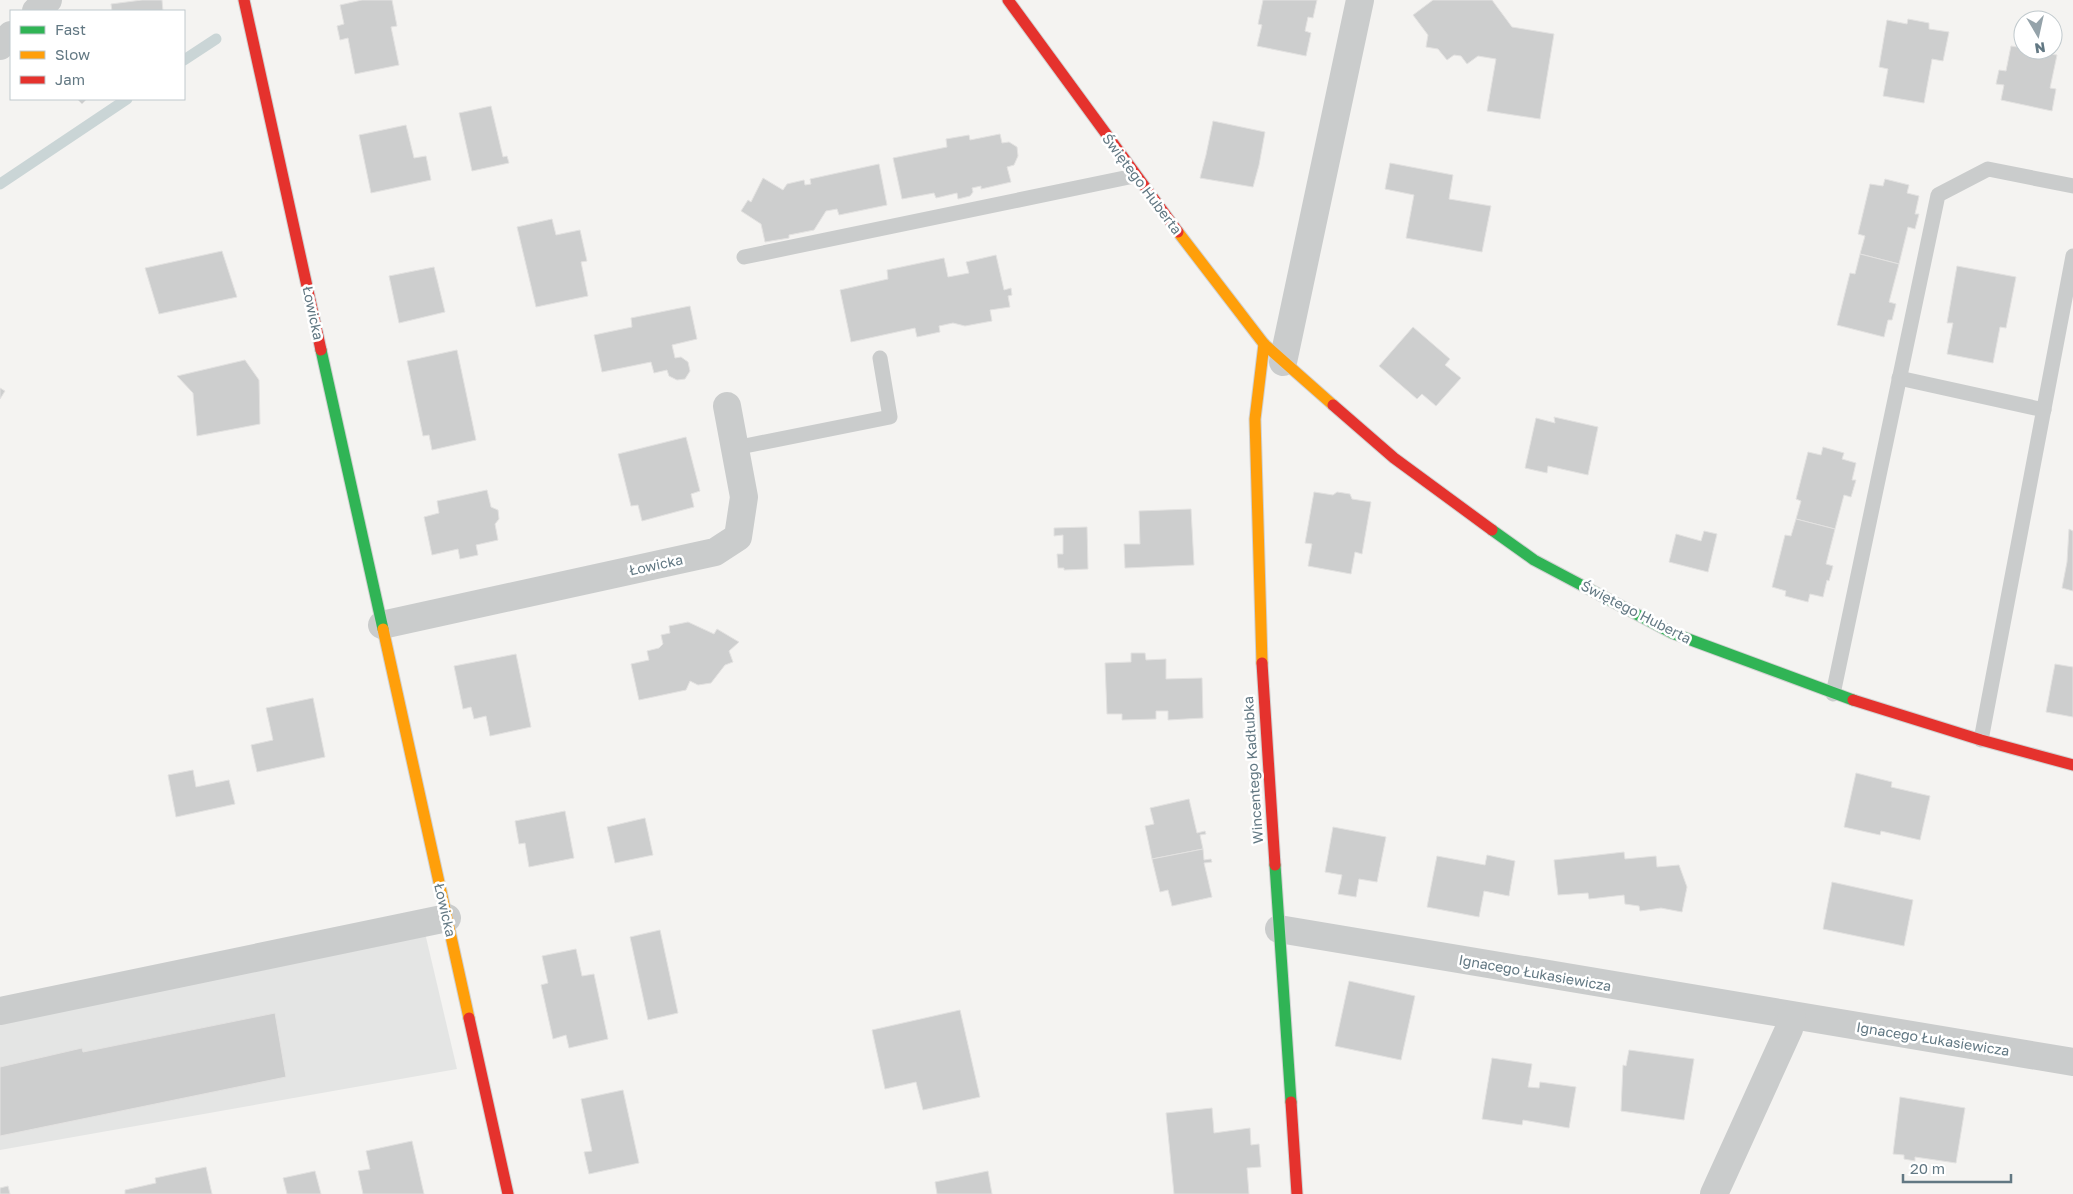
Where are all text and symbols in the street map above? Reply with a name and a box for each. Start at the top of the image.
legend [10,10,185,100]
north arrow [2013,10,2063,60]
text: Fast [55,20,86,38]
text: N [2034,39,2047,58]
text: Slow [55,45,90,63]
text: Jam [55,70,85,88]
street label: Świętego Huberta [1099,130,1186,237]
street label: Łowicka [299,284,327,341]
street label: Łowicka [627,551,684,579]
street label: Świętego Huberta [1578,576,1694,647]
street label: Wincentego Kadłubka [1239,696,1266,844]
street label: Łowicka [431,881,460,938]
street label: Ignacego Łukasiewicza [1457,951,1613,994]
street label: Ignacego Łukasiewicza [1855,1018,2011,1059]
scale bar [1903,1152,2010,1184]
text: 20 m [1910,1159,1945,1177]

